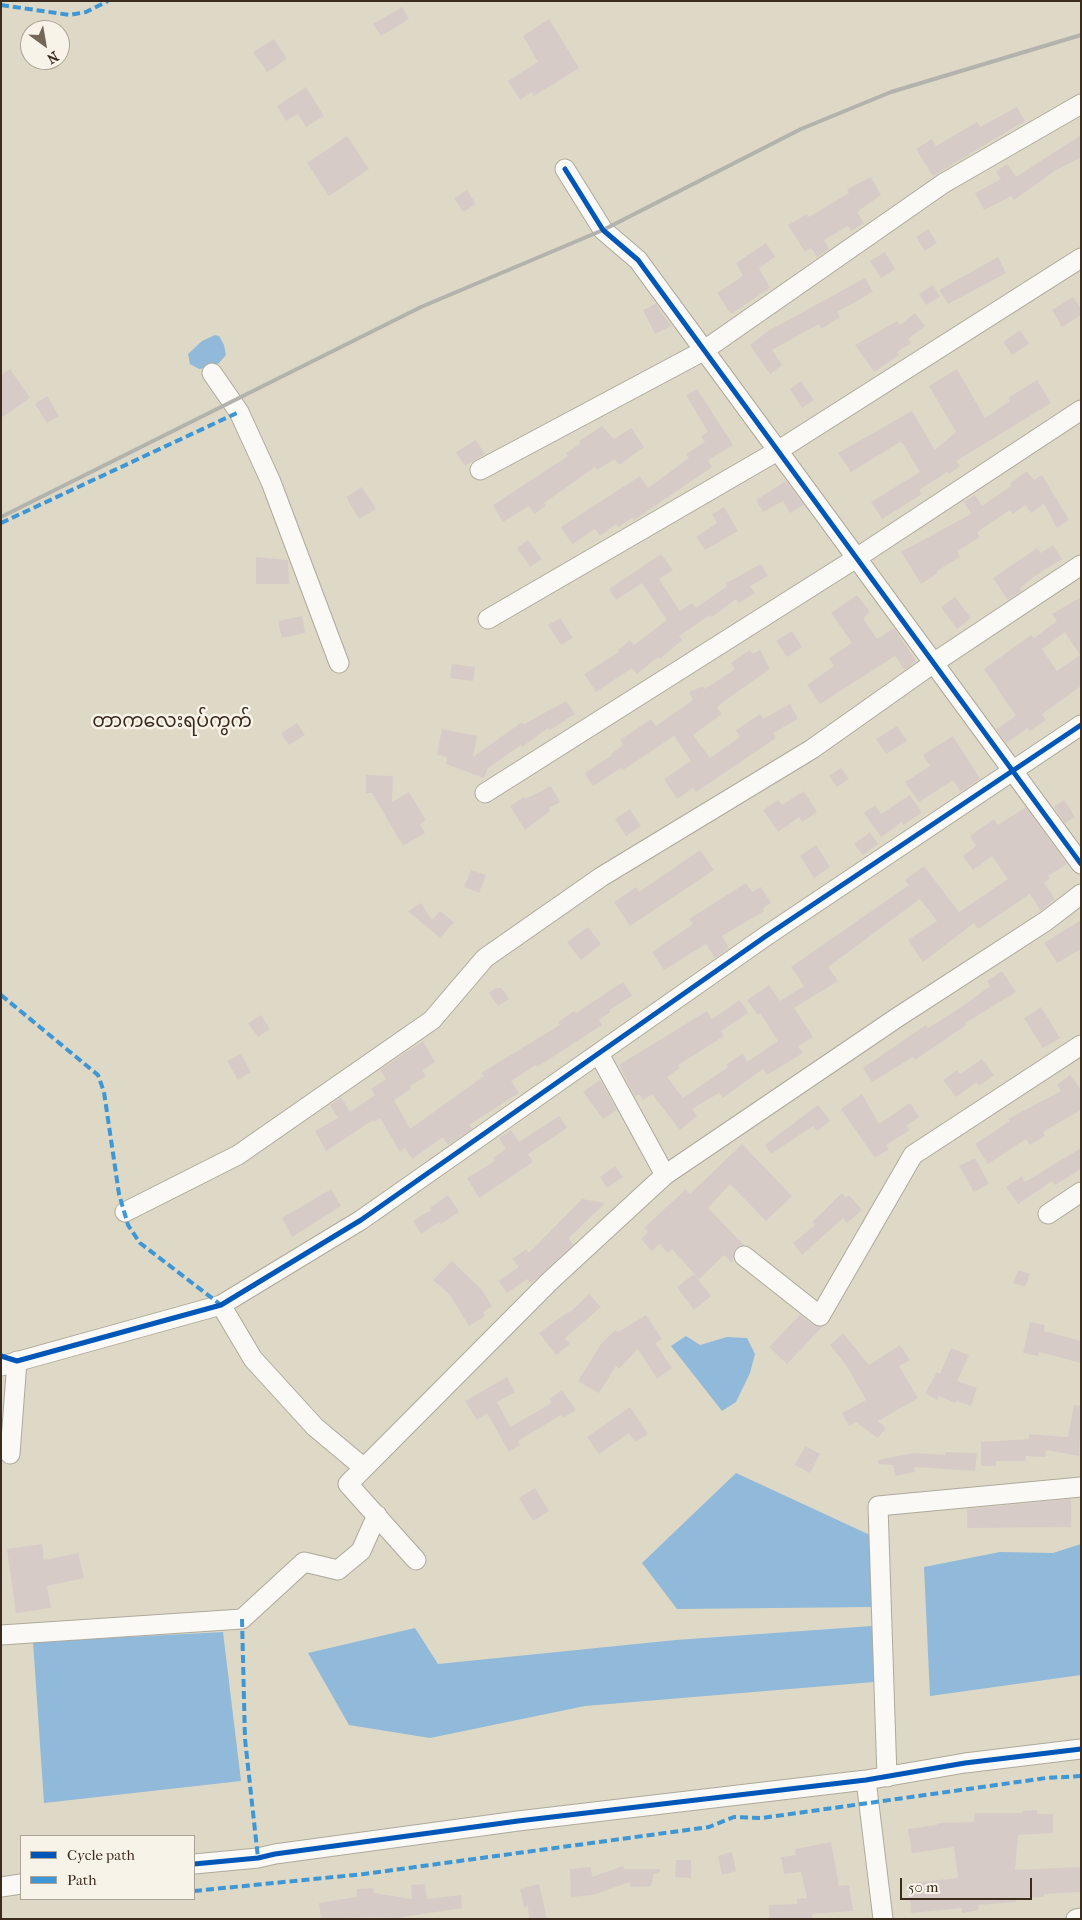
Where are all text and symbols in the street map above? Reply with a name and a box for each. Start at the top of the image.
north arrow [20,20,70,70]
text: N [44,47,62,67]
district label: တာကလေးရပ်ကွက် [92,711,252,733]
legend [20,1835,195,1900]
text: Cycle path [67,1846,135,1864]
scale bar [902,1868,1034,1900]
text: Path [67,1871,97,1889]
text: 50 m [908,1878,938,1896]

